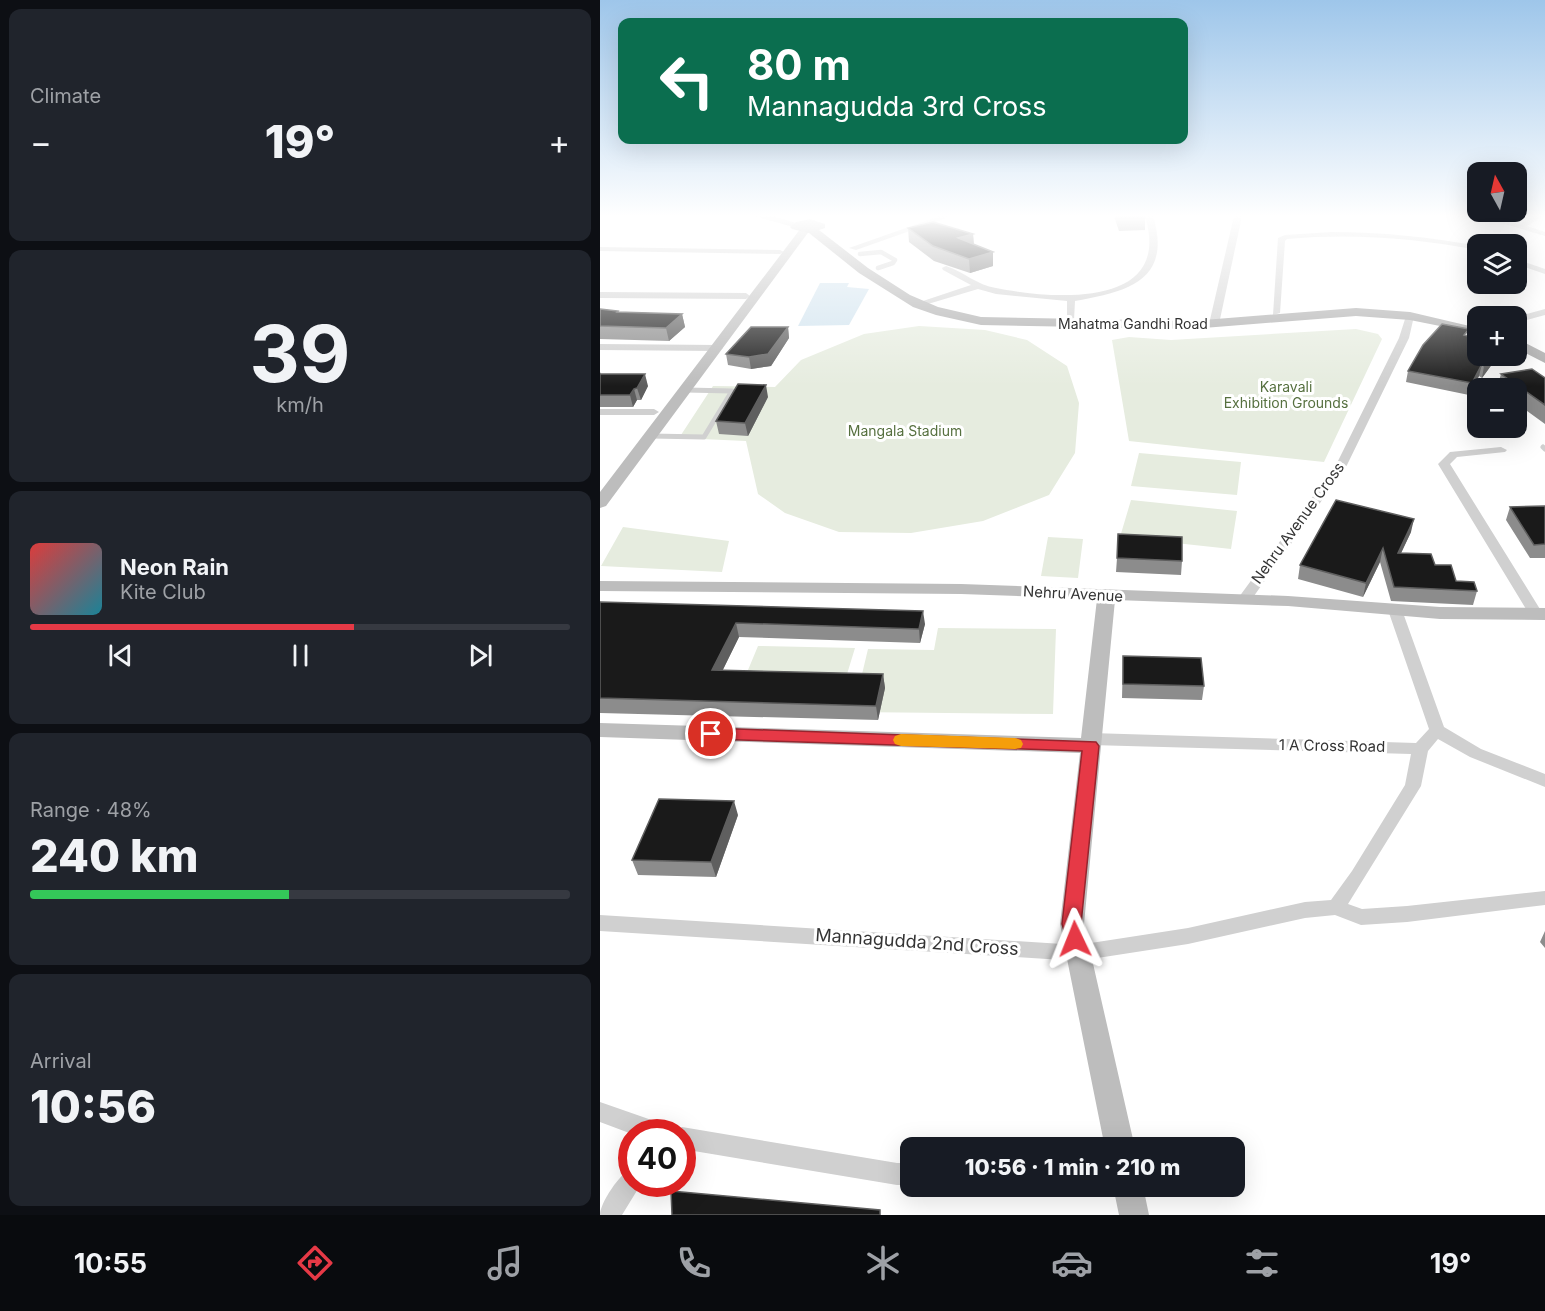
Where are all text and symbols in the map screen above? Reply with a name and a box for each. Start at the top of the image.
text: 80 m [747,39,851,90]
icon: left [648,42,726,120]
text: Climate [30,84,101,108]
text: Mannagudda 3rd Cross [747,90,1047,123]
text: 19° [265,114,335,169]
text: − [30,122,52,162]
text: + [548,122,570,162]
north arrow [1467,162,1527,222]
map controls [1467,162,1527,438]
button: layers [1467,234,1527,294]
text: 39 [249,306,351,401]
button: + [1467,306,1527,366]
street label: Mahatma Gandhi Road [1058,315,1208,332]
park label: Karavali Exhibition Grounds [1224,378,1348,411]
button: − [1467,378,1527,438]
text: km/h [276,393,324,417]
park label: Mangala Stadium [848,422,962,439]
street label: Nehru Avenue Cross [1247,458,1348,587]
text: Neon Rain [120,554,229,580]
text: Kite Club [120,580,206,604]
street label: Nehru Avenue [1022,581,1124,606]
icon: previous [104,639,137,672]
icon: pause [284,639,317,672]
icon: next [464,639,497,672]
pin [685,708,736,759]
icon: arrive [694,717,727,750]
street label: 1 A Cross Road [1279,735,1385,756]
text: Range · 48% [30,798,152,822]
text: 240 km [30,828,198,883]
position arrow [1043,907,1107,971]
street label: Mannagudda 2nd Cross [815,924,1019,959]
text: Arrival [30,1049,92,1073]
text: 10:56 [30,1079,156,1134]
speed limit sign: 40 [618,1119,696,1197]
text: 10:56 · 1 min · 210 m [965,1154,1180,1180]
icon: directions [294,1242,336,1284]
icon: music [484,1242,526,1284]
icon: phone [673,1242,715,1284]
icon: climate [862,1242,904,1284]
icon: car [1051,1242,1093,1284]
icon: filters [1241,1242,1283,1284]
text: 10:55 [74,1247,147,1280]
text: 19° [1430,1247,1471,1280]

